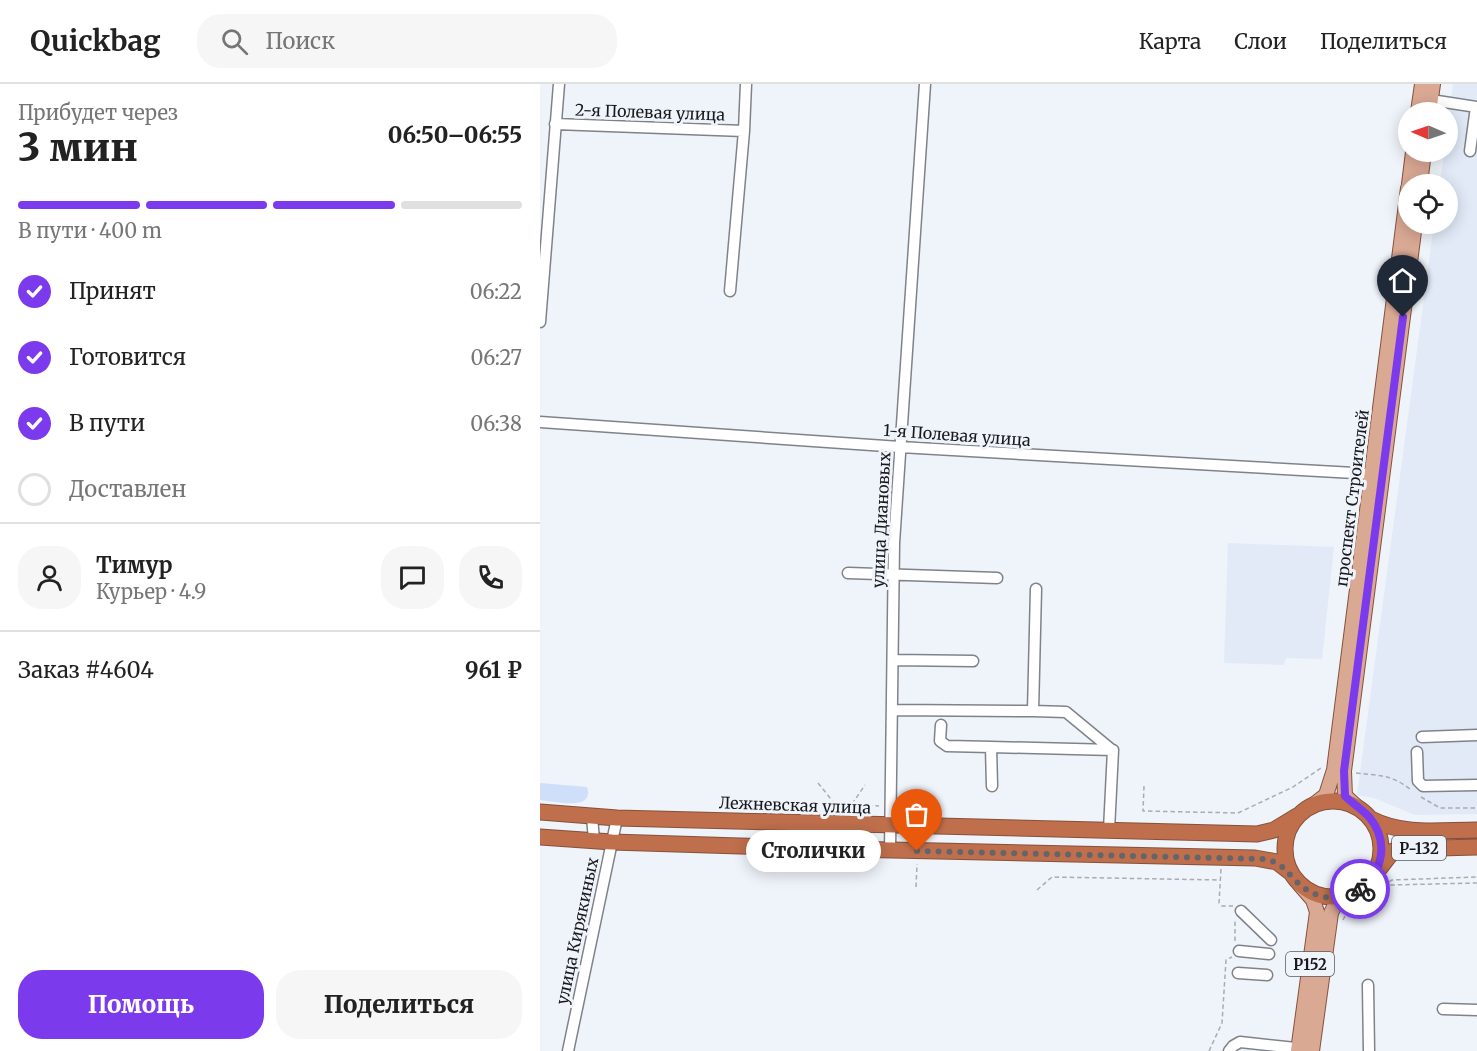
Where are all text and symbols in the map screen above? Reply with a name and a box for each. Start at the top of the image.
search box [197,14,617,68]
text: Quickbag [30,23,161,59]
icon: search [218,25,251,58]
text: Поиск [266,27,335,55]
text: Карта [1139,28,1201,55]
text: Слои [1234,28,1287,55]
text: Поделиться [1320,28,1447,55]
street label: 2-я Полевая улица [575,99,726,125]
text: Прибудет через [18,100,178,125]
north arrow [1398,102,1458,162]
map controls [1398,102,1458,234]
text: 06:50–06:55 [388,121,522,149]
text: 3 мин [18,123,138,172]
button: locate [1398,174,1458,234]
text: В пути · 400 m [18,218,162,243]
pin [1377,255,1428,317]
icon: home [1386,264,1419,297]
icon: check [18,275,51,308]
text: Принят [69,277,156,305]
text: 06:22 [470,279,522,304]
icon: check [18,341,51,374]
text: Готовится [69,343,186,371]
text: 06:27 [470,345,522,370]
icon: check [18,407,51,440]
street label: проспект Строителей [1331,408,1373,588]
text: В пути [69,409,145,437]
text: 06:38 [470,411,522,436]
street label: 1-я Полевая улица [883,420,1032,450]
street label: улица Диановых [867,451,895,589]
text: Доставлен [69,475,186,503]
button: person [18,546,81,609]
button: chat [381,546,444,609]
button: phone [459,546,522,609]
text: Тимур [96,551,173,579]
text: Курьер · 4.9 [96,579,206,604]
text: Заказ #4604 [18,656,154,684]
text: 961 ₽ [465,656,522,684]
pin [891,789,942,851]
street label: Лежневская улица [719,792,872,818]
icon: bag [900,798,933,831]
callout: Столички [746,830,881,872]
road number: Р-132 [1392,836,1446,860]
text: Столички [761,838,866,863]
street label: улица Кирякиных [552,855,602,1006]
courier [1330,859,1390,919]
icon: bike [1344,873,1377,906]
road number: Р152 [1286,952,1334,976]
button: Помощь [18,970,264,1039]
button: Поделиться [276,970,522,1039]

